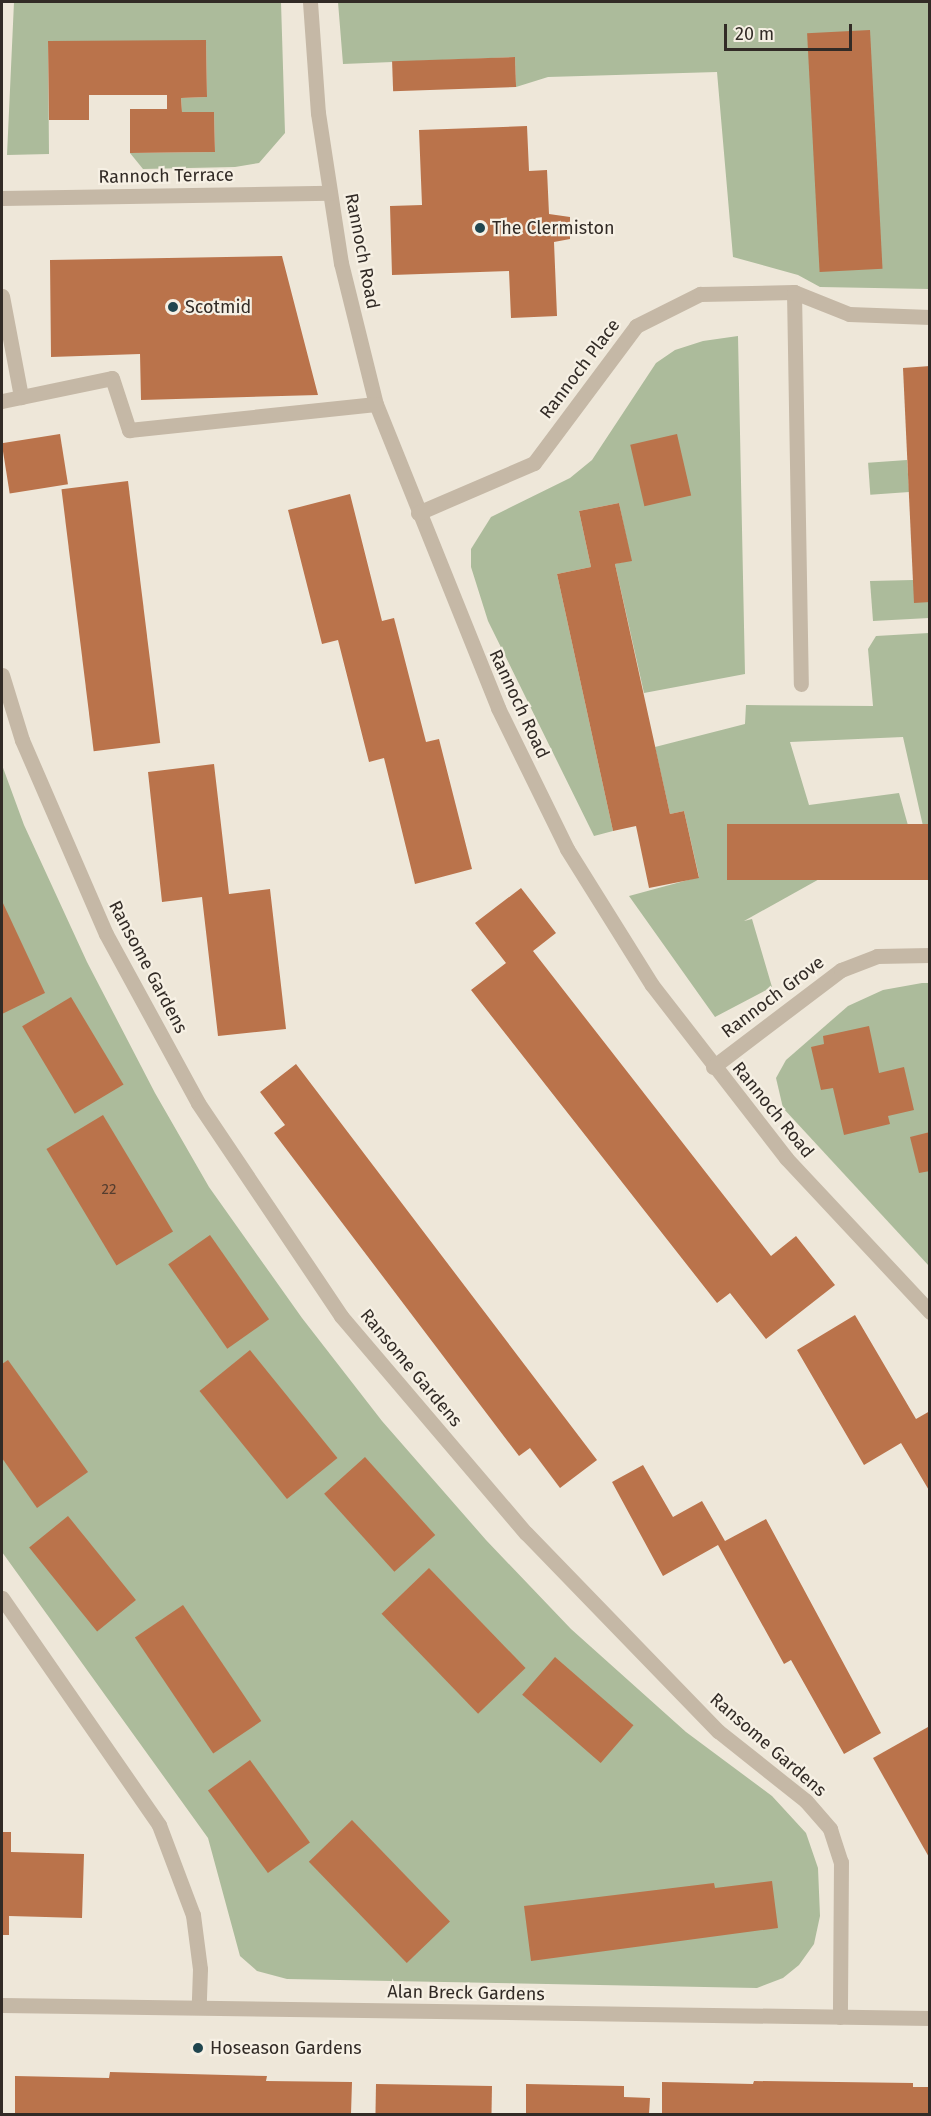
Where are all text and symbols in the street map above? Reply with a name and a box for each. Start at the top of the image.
scale bar [727,12,854,50]
text: 20 m [735,23,774,45]
street label: Rannoch Terrace [98,164,234,188]
street label: Rannoch Road [340,191,384,311]
place label: The Clermiston [492,217,614,239]
marker: The Clermiston [473,221,487,235]
place label: Scotmid [185,296,251,318]
marker: Scotmid [166,300,180,314]
street label: Rannoch Place [535,315,625,423]
street label: Rannoch Road [484,646,554,762]
street label: Ransome Gardens [104,897,192,1037]
street label: Rannoch Grove [717,951,829,1043]
street label: Rannoch Road [728,1058,818,1162]
house number: 22 [102,1181,116,1199]
street label: Ransome Gardens [355,1305,467,1431]
street label: Ransome Gardens [705,1689,831,1801]
street label: Alan Breck Gardens [387,1981,545,2005]
place label: Hoseason Gardens [210,2037,362,2059]
marker: Hoseason Gardens [191,2041,205,2055]

